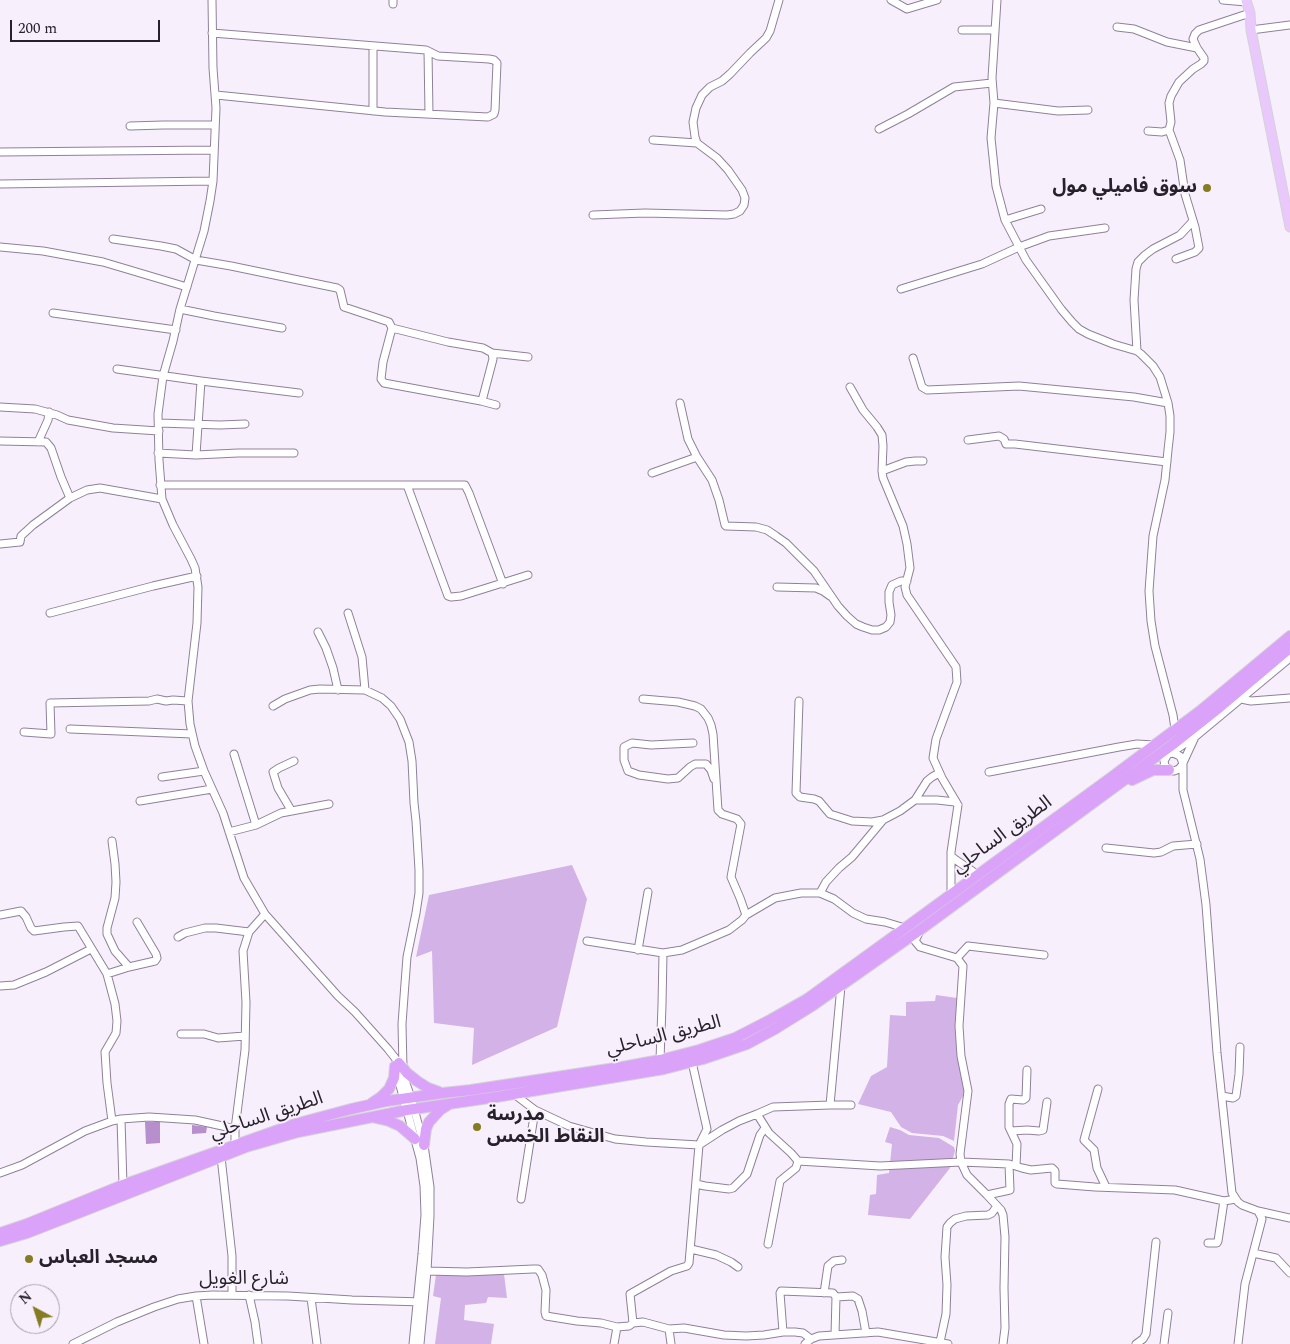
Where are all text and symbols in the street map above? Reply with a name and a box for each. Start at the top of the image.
scale bar [12,10,162,42]
text: 200 m [18,17,57,40]
place label: سوق فاميلي مول [1052,177,1197,199]
marker: سوق فاميلي مول [1201,182,1213,194]
street label: الطريق الساحلي [949,792,1057,880]
street label: الطريق الساحلي [604,1012,724,1062]
street label: الطريق الساحلي [208,1088,326,1146]
place label: مدرسة النقاط الخمس [487,1105,604,1149]
marker: مدرسة النقاط الخمس [471,1121,483,1133]
place label: مسجد العباس [39,1248,158,1270]
marker: مسجد العباس [23,1253,35,1265]
street label: شارع الغويل [199,1269,289,1291]
north arrow [10,1284,60,1334]
text: N [15,1286,37,1310]

